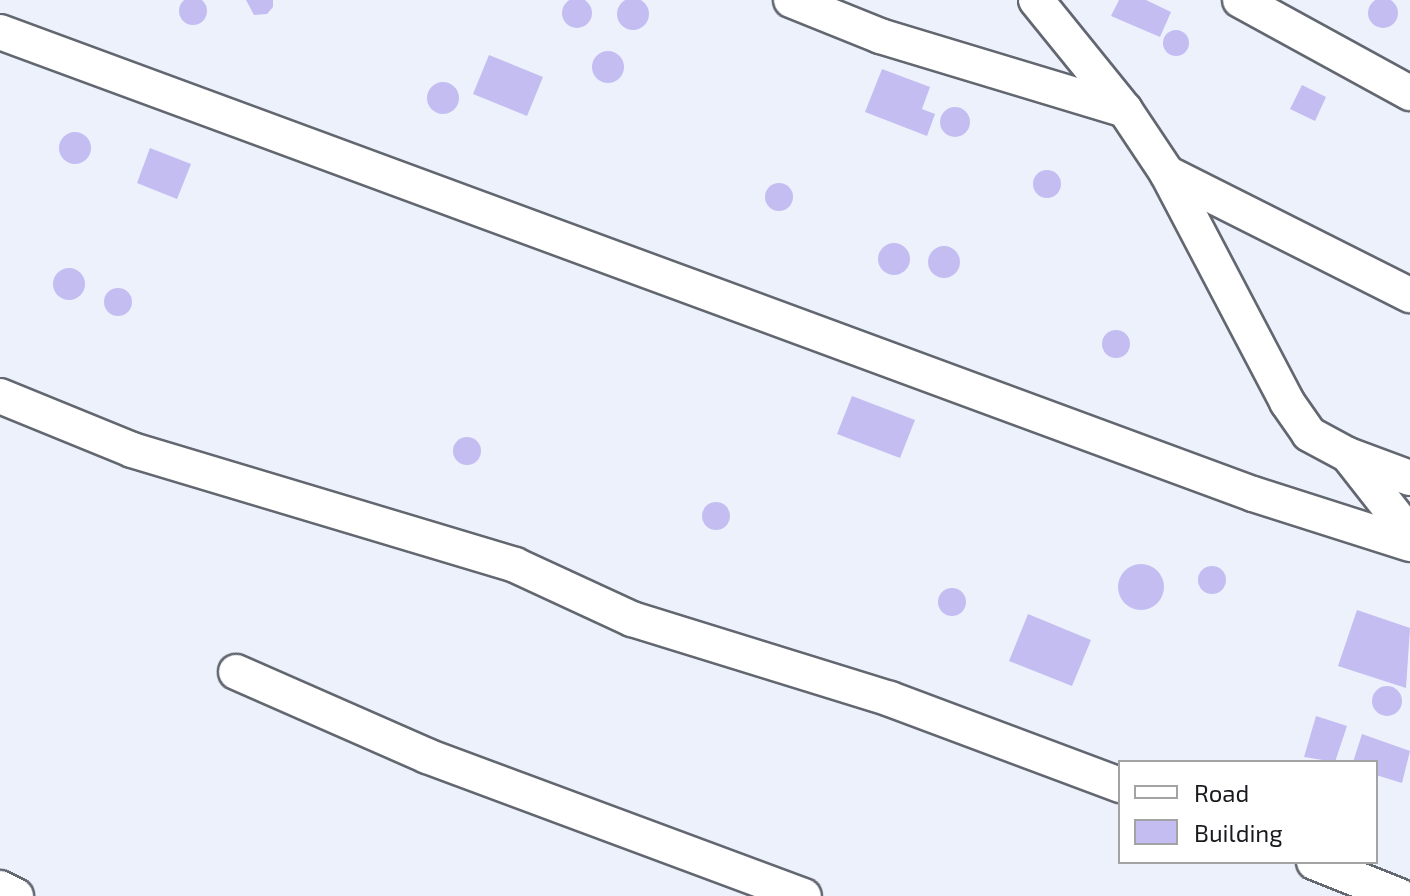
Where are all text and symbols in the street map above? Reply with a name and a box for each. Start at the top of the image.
legend [1118,760,1378,864]
text: Road [1194,778,1249,807]
text: Building [1194,818,1283,847]

